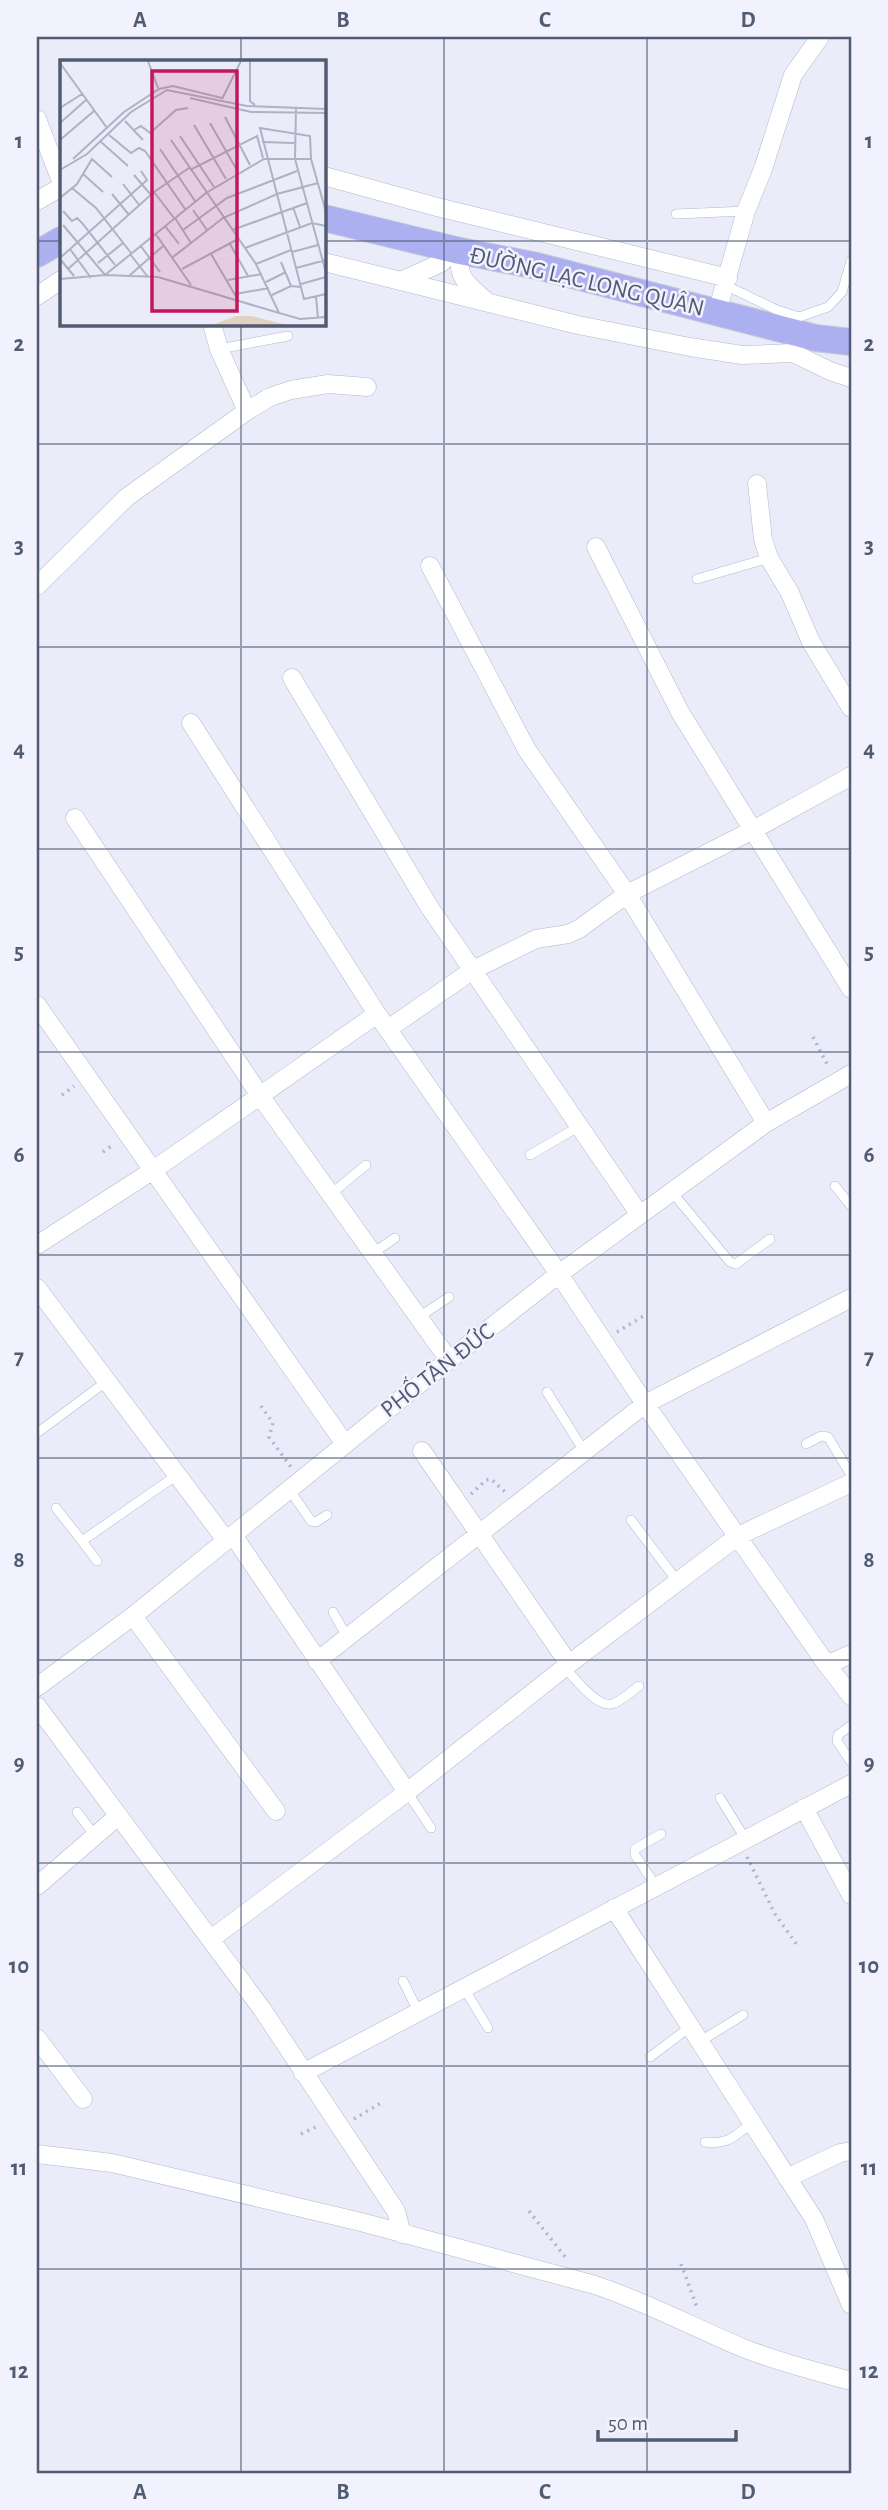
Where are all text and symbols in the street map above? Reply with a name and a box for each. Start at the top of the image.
text: A [133,9,147,32]
text: B [336,9,350,32]
text: C [539,9,551,32]
text: D [740,9,756,32]
inset map [60,60,326,326]
text: 1 [15,130,23,153]
text: 1 [865,130,873,153]
street label: ĐƯỜNG LẠC LONG QUÂN [467,241,707,321]
text: 2 [14,333,25,356]
text: 2 [864,333,875,356]
text: 3 [14,535,24,558]
text: 3 [864,535,874,558]
text: 4 [13,738,25,761]
text: 4 [863,738,875,761]
text: 5 [14,941,24,964]
text: 5 [864,941,874,964]
text: 6 [13,1144,25,1167]
text: 6 [863,1144,875,1167]
street label: PHỐ TÂN ĐỨC [374,1316,499,1422]
text: 7 [14,1346,24,1369]
text: 7 [864,1346,874,1369]
text: 8 [13,1549,25,1572]
text: 8 [863,1549,875,1572]
text: 9 [13,1752,25,1775]
text: 9 [863,1752,875,1775]
text: 10 [9,1955,29,1978]
text: 10 [859,1955,879,1978]
text: 11 [11,2157,27,2180]
text: 11 [861,2157,877,2180]
text: 12 [9,2360,29,2383]
text: 12 [859,2360,879,2383]
scale bar [598,2398,736,2442]
text: 50 m [608,2413,648,2434]
text: A [133,2481,147,2504]
text: B [336,2481,350,2504]
text: C [539,2481,551,2504]
text: D [740,2481,756,2504]

